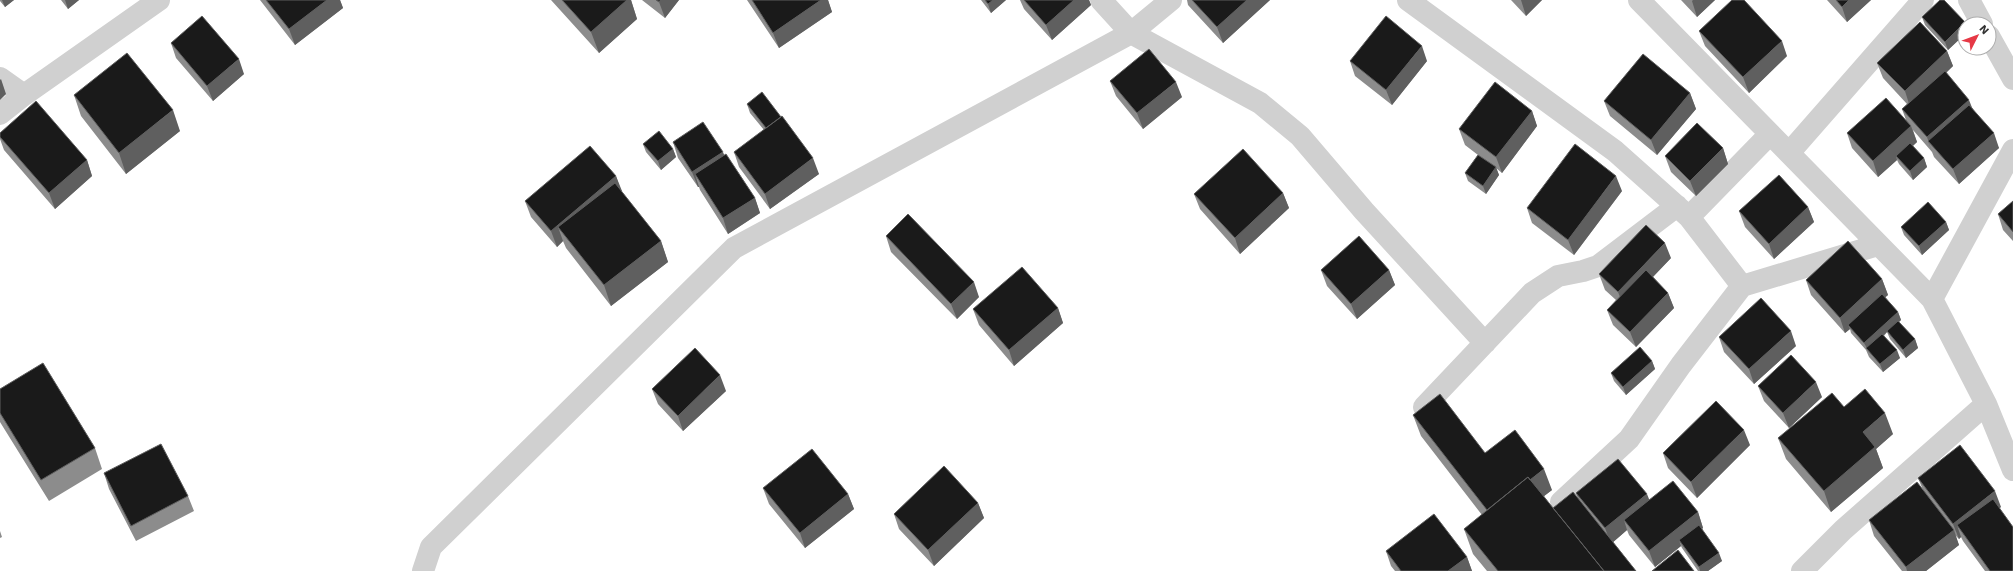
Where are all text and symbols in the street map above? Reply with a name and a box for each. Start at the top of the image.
north arrow [1957,16,1997,56]
text: N [1977,22,1992,37]

